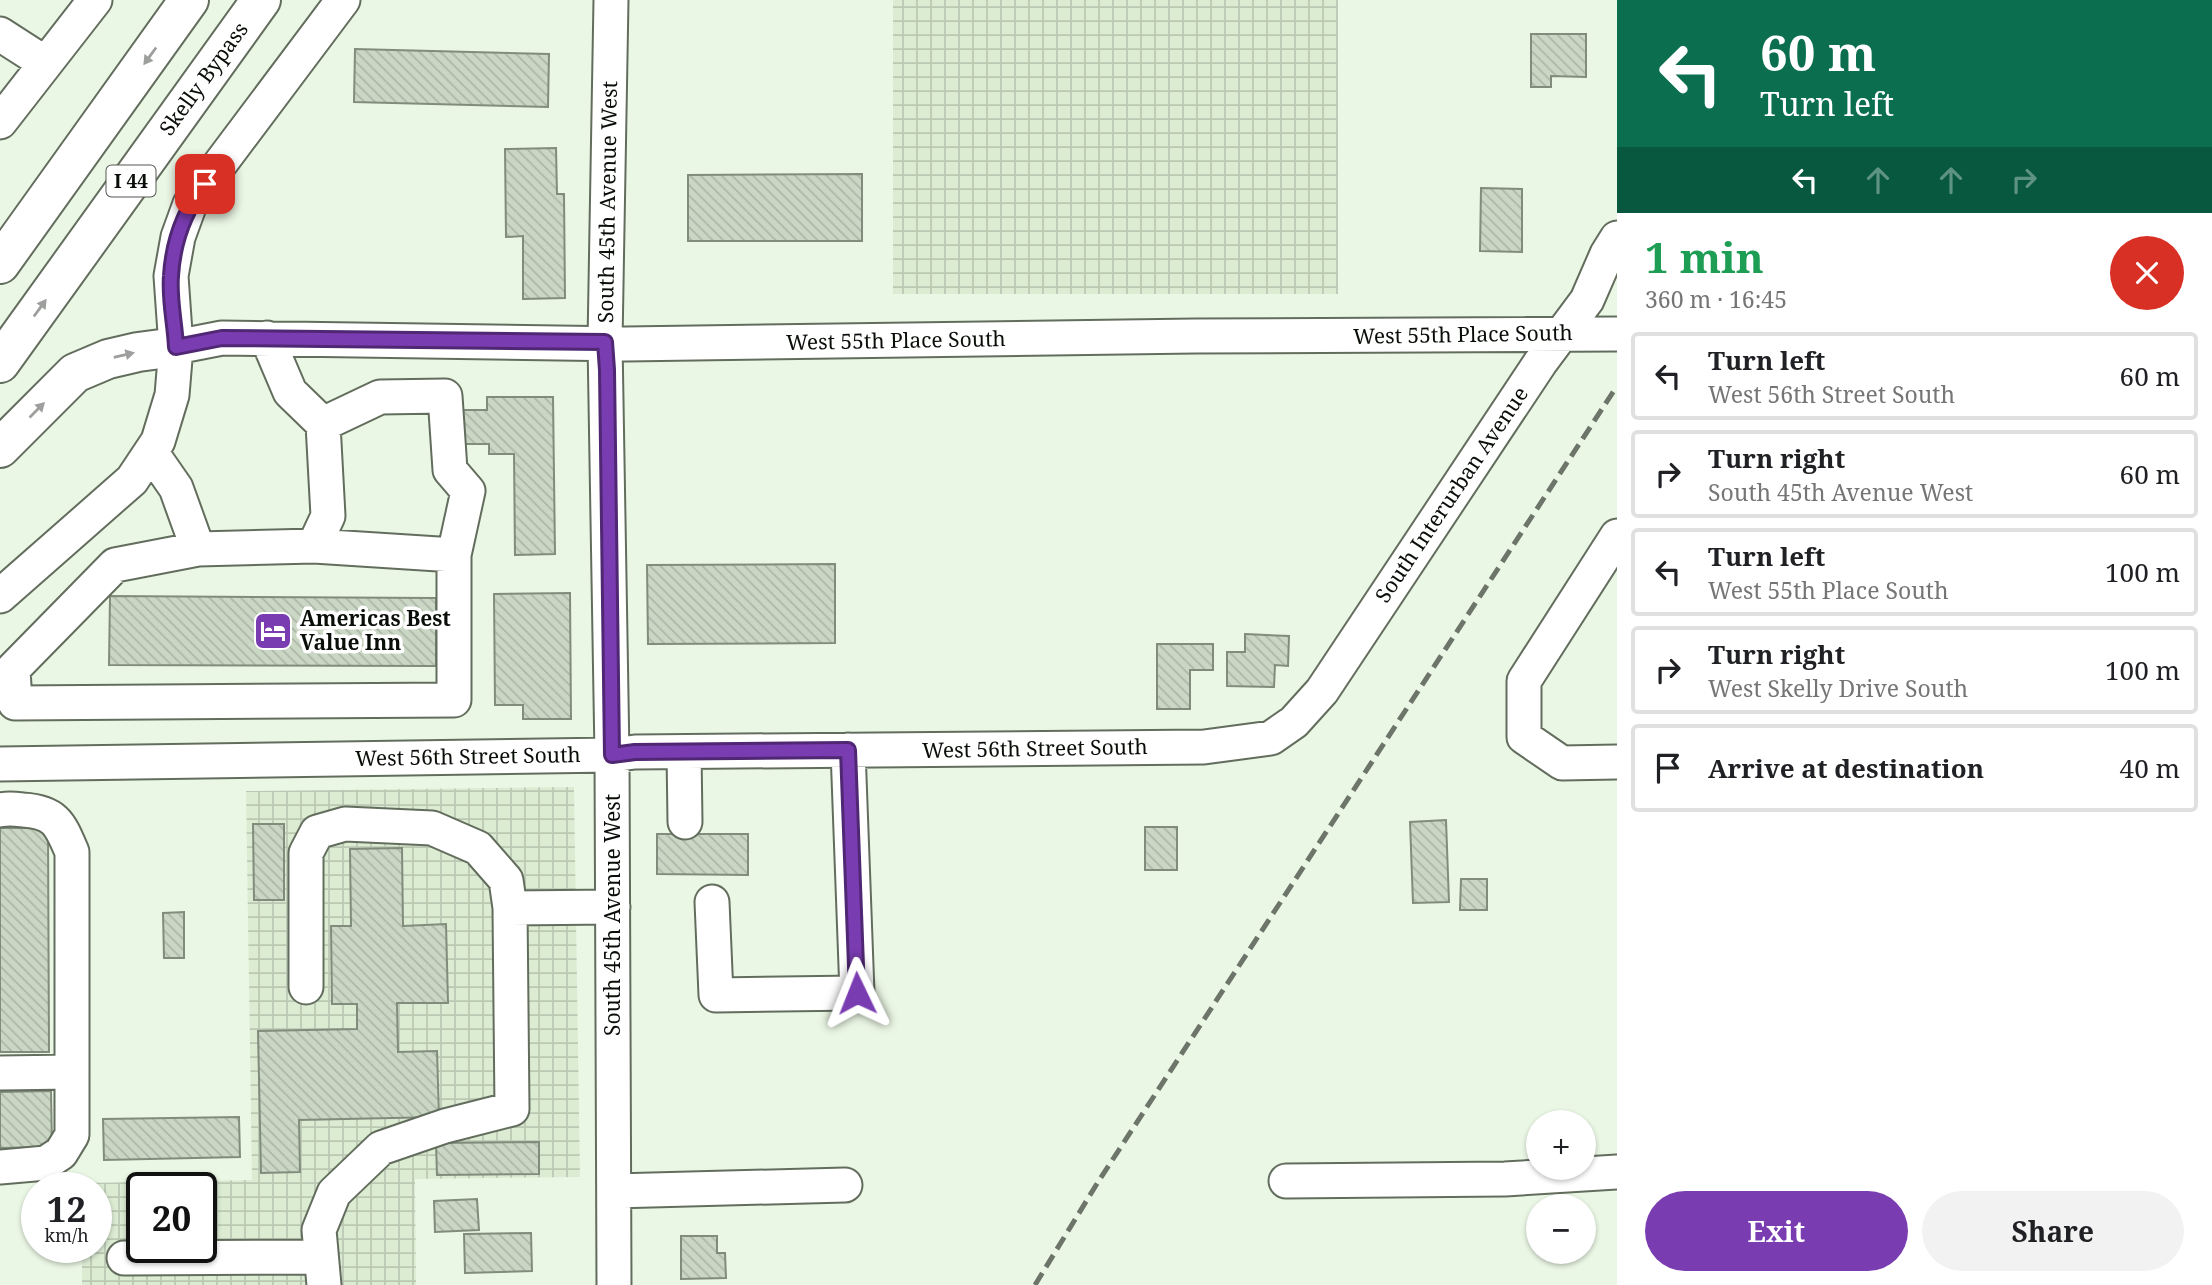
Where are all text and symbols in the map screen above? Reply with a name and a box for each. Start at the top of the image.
street label: Skelly Bypass [153,16,254,141]
text: 60 m [1760,19,1876,85]
icon: left [1645,28,1736,119]
one-way arrow [142,46,157,64]
street label: South 45th Avenue West [591,81,623,323]
text: Turn left [1760,82,1894,125]
pin [175,154,235,214]
icon: left [1786,161,1824,199]
icon: ahead [1859,161,1897,199]
icon: ahead [1932,161,1970,199]
icon: right [2005,161,2043,199]
icon: arrive [186,165,224,203]
road number: I 44 [106,166,156,196]
text: 1 min [1645,228,1764,285]
button: close [2110,236,2184,310]
text: 360 m · 16:45 [1645,283,1787,315]
one-way arrow [33,298,47,317]
street label: West 55th Place South [1353,318,1573,350]
street label: West 55th Place South [786,324,1006,356]
text: Turn left [1708,342,1825,378]
one-way arrow [113,349,135,360]
icon: left [1649,357,1687,395]
text: 60 m [2120,358,2180,394]
text: West 56th Street South [1708,378,1955,410]
street label: South Interurban Avenue [1368,381,1534,608]
one-way arrow [29,402,46,419]
text: Turn right [1708,440,1845,476]
icon: right [1649,455,1687,493]
text: 60 m [2120,456,2180,492]
text: South 45th Avenue West [1708,476,1973,508]
text: Turn left [1708,538,1825,574]
icon: left [1649,553,1687,591]
text: 100 m [2105,554,2180,590]
text: West 55th Place South [1708,574,1949,606]
place label: Americas Best Value Inn [300,604,451,656]
hotel icon: Americas Best Value Inn [252,610,294,652]
text: Turn right [1708,636,1845,672]
icon: right [1649,651,1687,689]
text: 100 m [2105,652,2180,688]
text: West Skelly Drive South [1708,672,1968,704]
street label: West 56th Street South [922,732,1148,764]
street label: West 56th Street South [355,740,581,772]
icon: arrive [1649,749,1687,787]
text: Arrive at destination [1708,750,1984,786]
text: 40 m [2120,750,2180,786]
street label: South 45th Avenue West [598,794,626,1036]
position arrow [820,956,894,1030]
map controls [1526,1110,1596,1264]
button: + [1526,1110,1596,1180]
speed limit sign: 20 [126,1172,217,1263]
text: 12 [47,1185,86,1232]
button: Exit [1645,1191,1908,1271]
button: Share [1922,1191,2184,1271]
button: − [1526,1194,1596,1264]
text: km/h [44,1223,89,1247]

